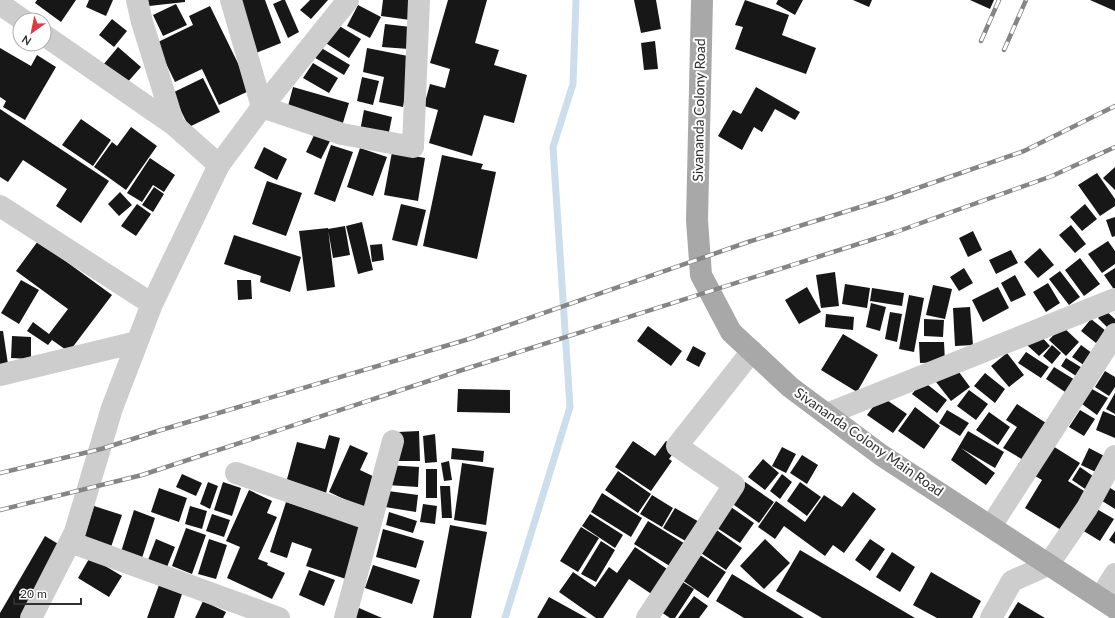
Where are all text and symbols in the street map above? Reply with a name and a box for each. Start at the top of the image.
north arrow [12,12,52,52]
text: N [19,33,33,49]
street label: Sivananda Colony Road [689,38,708,182]
street label: Sivananda Colony Main Road [792,384,947,500]
scale bar [14,580,81,606]
text: 20 m [20,586,47,601]

